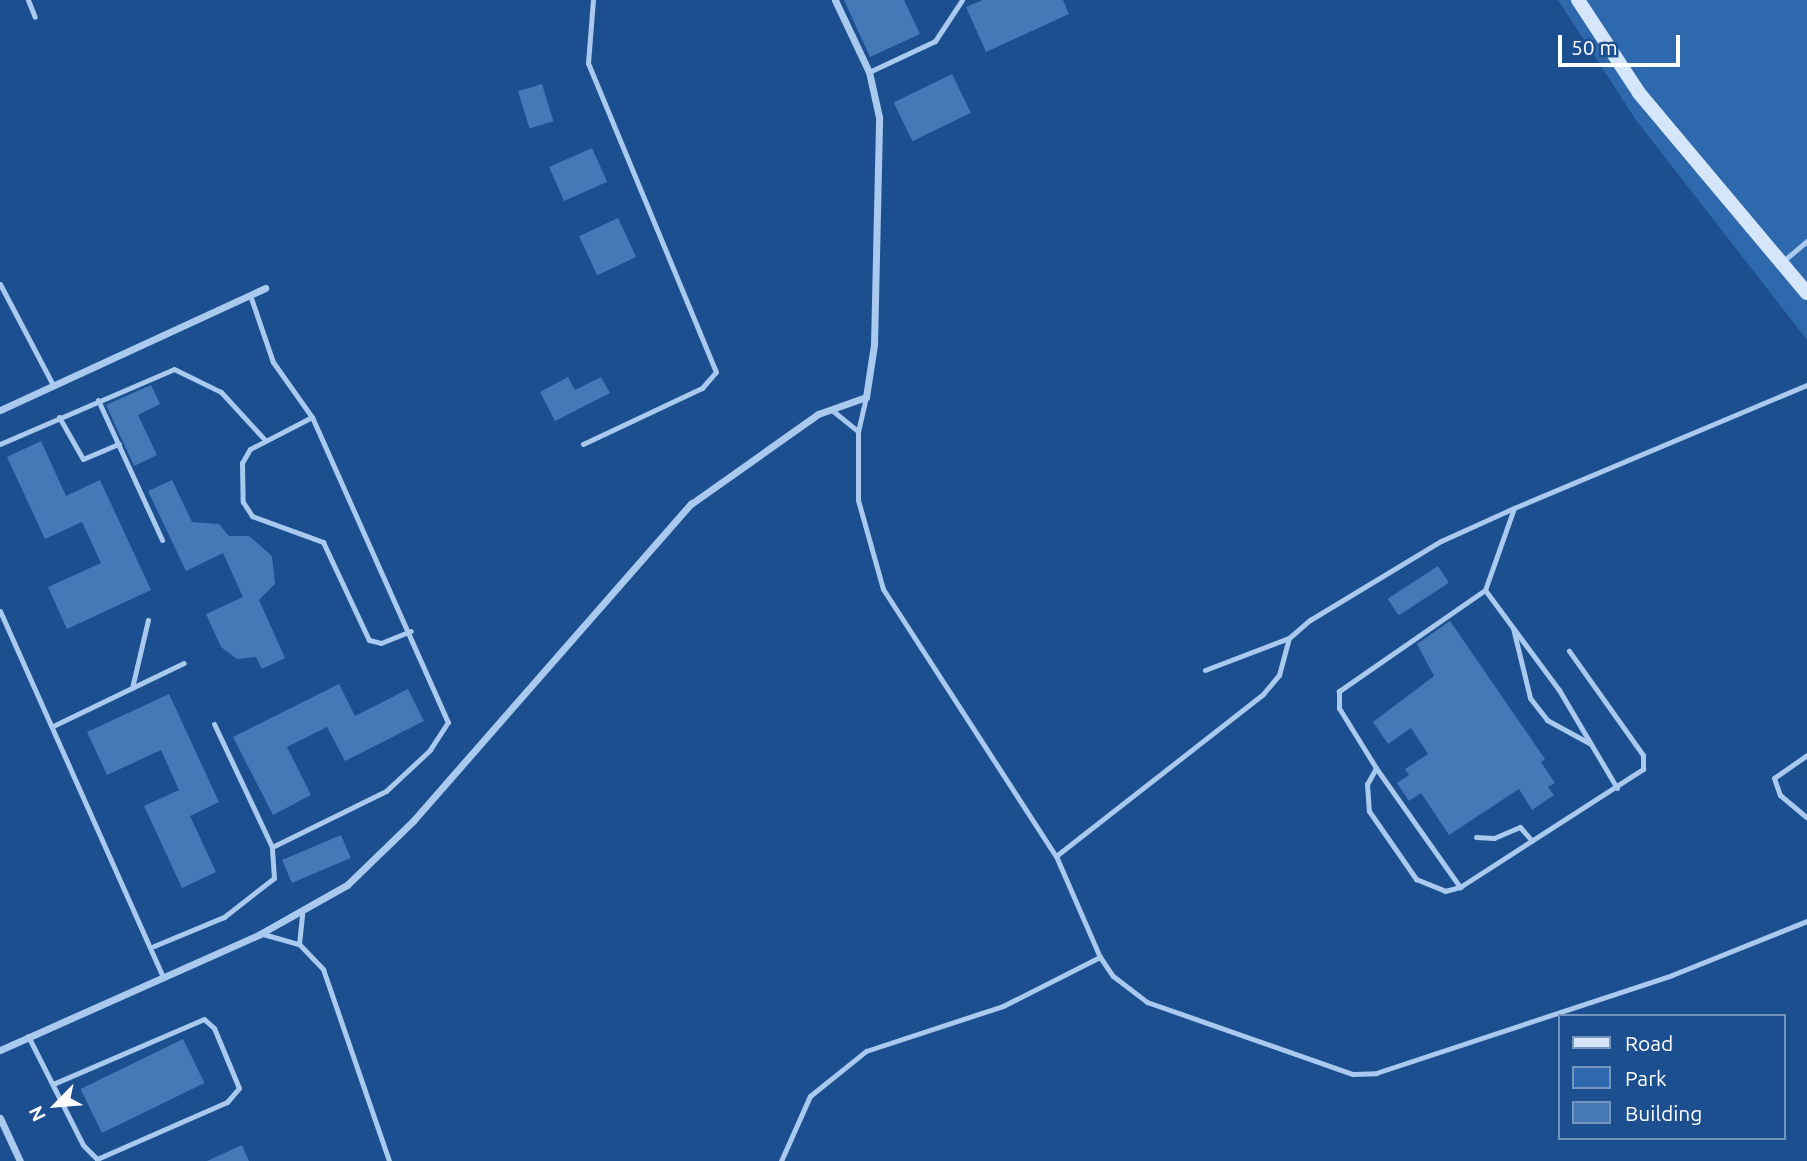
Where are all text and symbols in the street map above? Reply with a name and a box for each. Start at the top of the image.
scale bar [1562,21,1685,65]
text: 50 m [1571,35,1618,59]
legend [1559,1014,1786,1140]
text: Road [1625,1031,1673,1055]
text: Park [1625,1066,1667,1090]
north arrow [21,1070,91,1140]
text: Building [1625,1101,1702,1125]
text: N [24,1103,50,1125]

